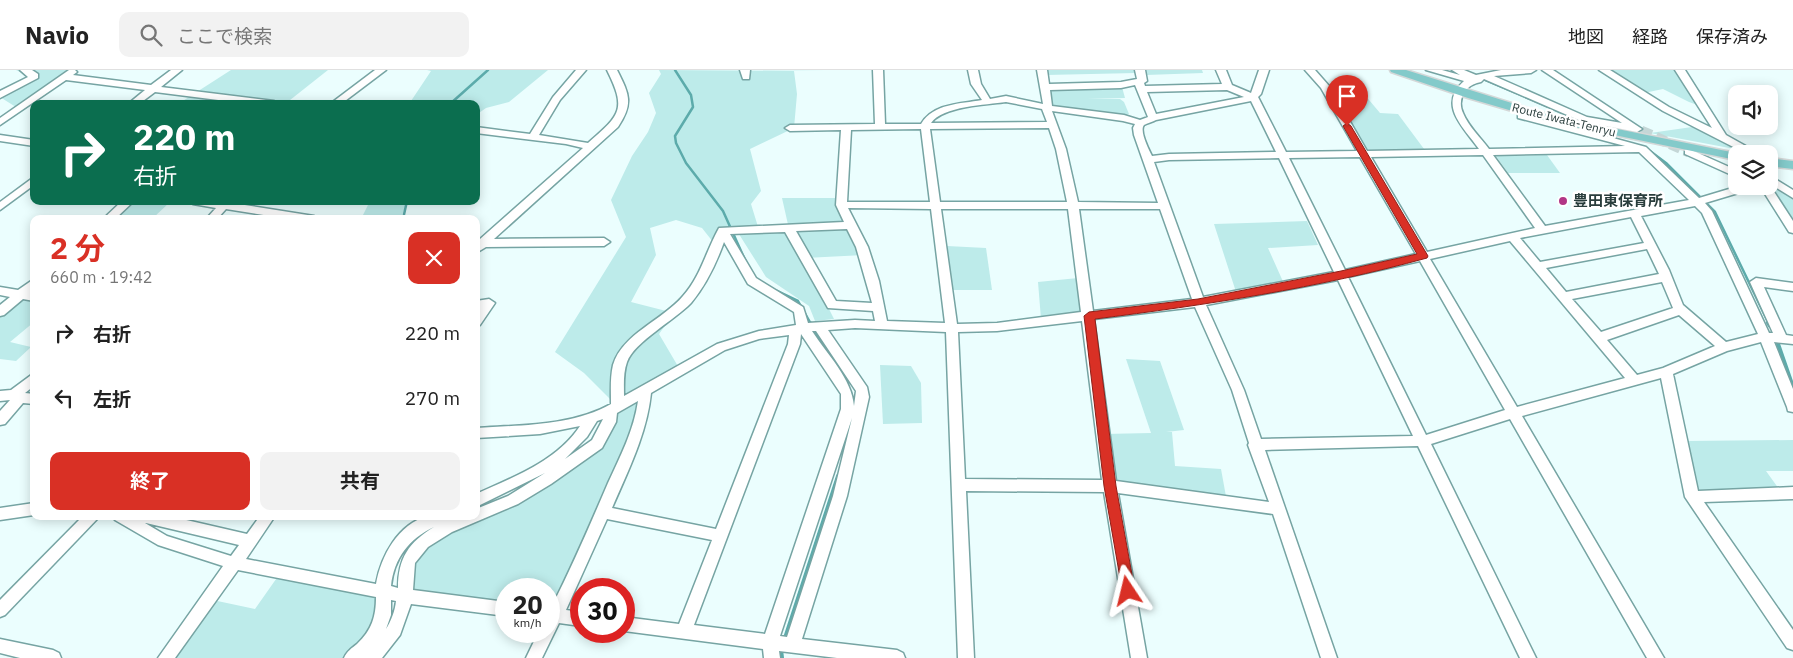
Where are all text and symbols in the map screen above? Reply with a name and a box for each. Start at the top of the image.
search box [119,12,469,57]
text: Navio [25,19,89,51]
icon: search [137,21,165,49]
text: ここで検索 [177,24,272,48]
text: 地図 [1568,25,1604,48]
text: 経路 [1632,25,1668,48]
text: 保存済み [1696,25,1768,48]
pin [1326,75,1368,126]
icon: arrive [1333,82,1361,110]
map controls [1728,85,1778,195]
button: sound [1728,85,1778,135]
street label: Route Iwata-Tenryu [1511,99,1618,140]
text: 220 m [133,114,236,160]
icon: right [50,120,115,185]
button: layers [1728,145,1778,195]
text: 右折 [133,161,177,190]
place label: 豊田東保育所 [1573,191,1663,210]
marker: 豊田東保育所 [1557,195,1569,207]
text: 2 分 [50,228,105,267]
button: close [408,232,460,284]
text: 660 m · 19:42 [50,267,152,287]
icon: right [50,319,78,347]
text: 220 m [405,321,460,345]
text: 右折 [93,322,131,346]
icon: left [50,384,78,412]
text: 270 m [405,386,460,410]
text: 左折 [93,387,131,411]
button: 終了 [50,452,250,510]
button: 共有 [260,452,460,510]
position arrow [1101,564,1153,616]
speed limit sign: 30 [570,578,635,643]
text: 20 [512,588,543,621]
text: km/h [513,615,542,630]

